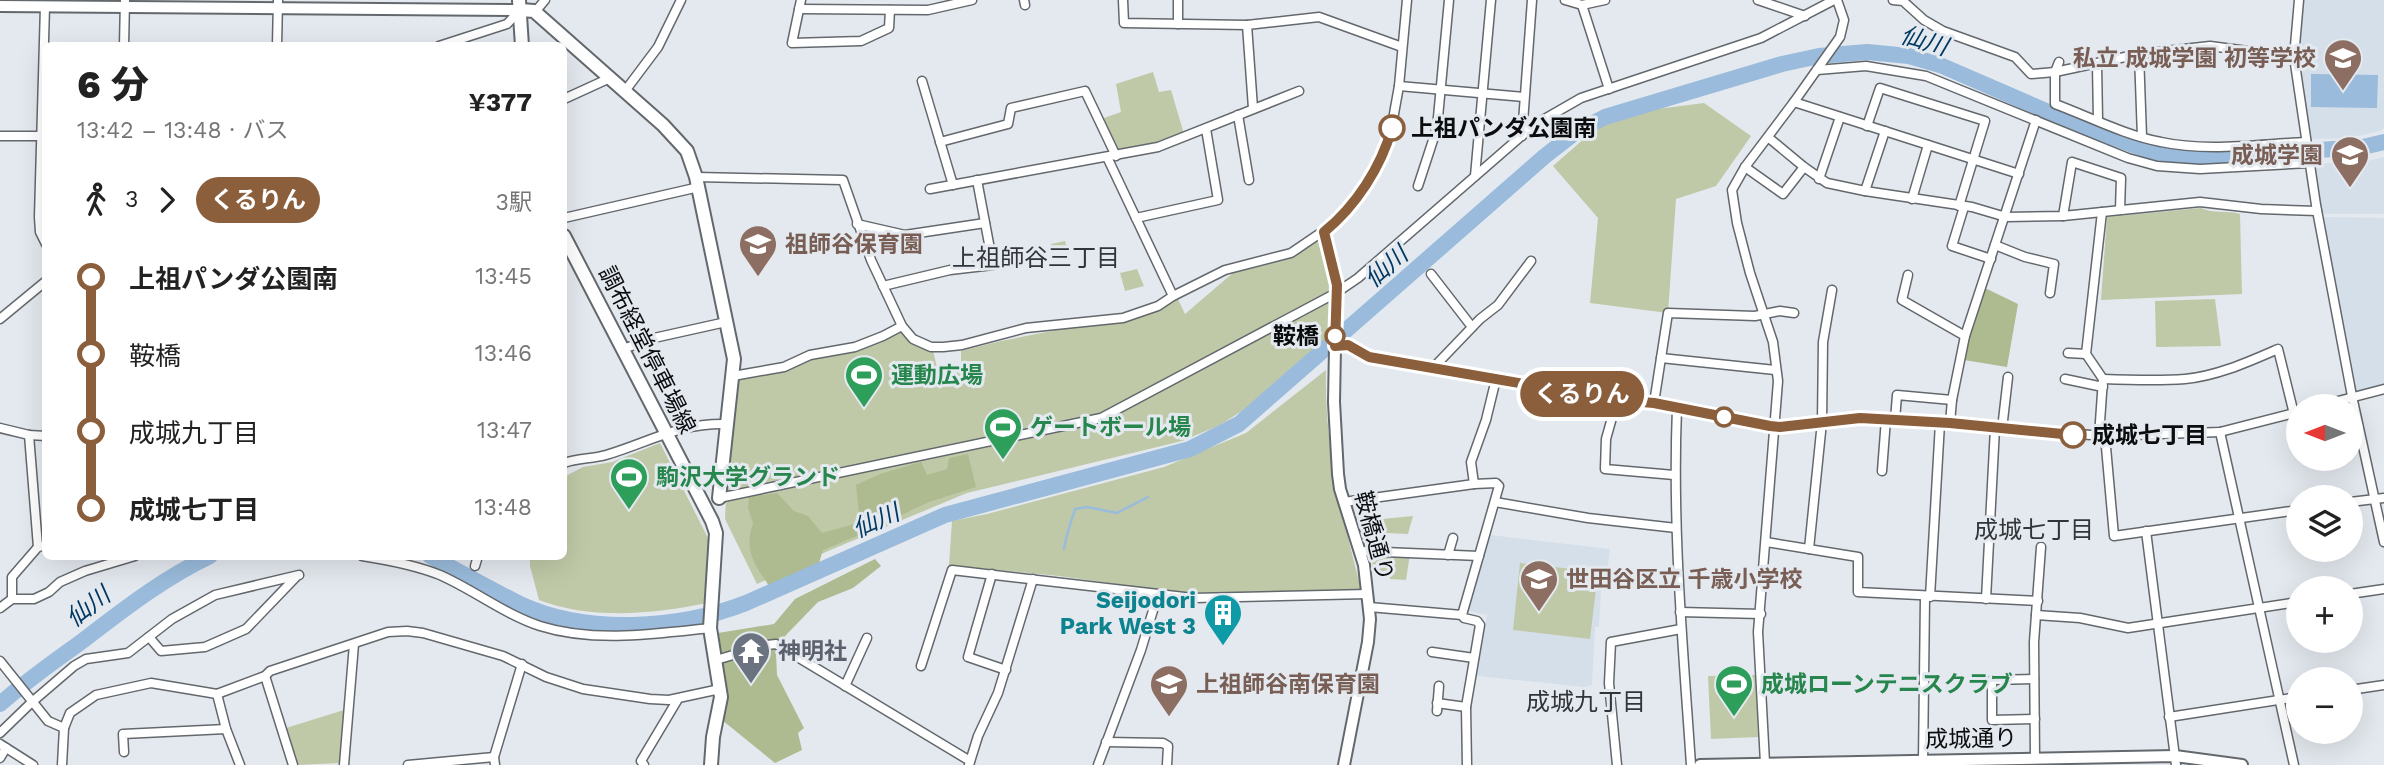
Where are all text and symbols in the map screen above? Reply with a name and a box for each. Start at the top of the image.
water label: 仙川 [1897,21,1954,62]
school or university icon: 私立 成城学園 初等学校 [2322,37,2364,92]
place label: 私立 成城学園 初等学校 [2073,45,2316,72]
text: 6 分 [77,63,149,107]
text: ¥377 [468,87,532,117]
marker: 上祖パンダ公園南 [1379,115,1405,141]
place label: 上祖パンダ公園南 [1411,115,1596,142]
text: 13:42 – 13:48 · バス [77,117,288,144]
school or university icon: 成城学園 [2329,134,2371,189]
place label: 成城学園 [2231,142,2323,169]
icon: walk [77,181,115,219]
icon: forward [148,181,186,219]
text: 3 [125,186,138,213]
text: くるりん [210,186,306,214]
text: 3駅 [496,189,532,216]
school or university icon: 祖師谷保育園 [737,223,779,278]
place label: 祖師谷保育園 [785,231,923,258]
water label: 仙川 [1359,239,1416,293]
district label: 上祖師谷三丁目 [952,244,1120,272]
street label: 調布経堂停車場線 [593,262,701,438]
text: 13:45 [475,263,532,290]
text: 上祖パンダ公園南 [129,264,338,294]
place label: 鞍橋 [1273,323,1319,350]
marker: 鞍橋 [1325,326,1345,346]
text: 13:46 [475,340,532,367]
text: 鞍橋 [129,341,181,371]
sports icon: 運動広場 [843,354,885,409]
place label: 運動広場 [891,362,983,389]
line badge: くるりん [1533,371,1631,417]
text: くるりん [1534,380,1630,408]
north arrow [2286,394,2362,471]
map controls [2286,394,2363,744]
sports icon: ゲートボール場 [982,406,1024,461]
unlabelled marker [1714,407,1734,427]
place label: ゲートボール場 [1030,414,1191,441]
text: 13:47 [477,417,532,444]
text: 成城九丁目 [129,418,259,448]
marker: 成城七丁目 [2060,422,2086,448]
place label: 成城七丁目 [2092,422,2207,449]
sports icon: 駒沢大学グランド [608,456,650,511]
place label: 駒沢大学グランド [656,464,840,491]
button: layers [2286,485,2363,562]
street label: 鞍橋通り [1349,488,1399,584]
text: 13:48 [475,494,532,521]
text: 成城七丁目 [129,495,259,525]
water label: 仙川 [848,497,906,544]
district label: 成城七丁目 [1974,516,2094,544]
school or university icon: 世田谷区立 千歳小学校 [1518,558,1560,613]
place label: 世田谷区立 千歳小学校 [1566,566,1803,593]
button: + [2286,576,2363,653]
water label: 仙川 [60,579,118,633]
place label: Seijodori Park West 3 [1060,587,1196,640]
building icon: Seijodori Park West 3 [1202,592,1244,647]
temple icon: 神明社 [730,630,772,685]
place label: 神明社 [778,638,847,665]
school or university icon: 上祖師谷南保育園 [1148,663,1190,718]
sports icon: 成城ローンテニスクラブ [1713,663,1755,718]
button: − [2286,667,2363,744]
place label: 上祖師谷南保育園 [1196,671,1380,698]
place label: 成城ローンテニスクラブ [1761,671,2013,698]
district label: 成城九丁目 [1526,688,1646,716]
street label: 成城通り [1925,725,2017,753]

